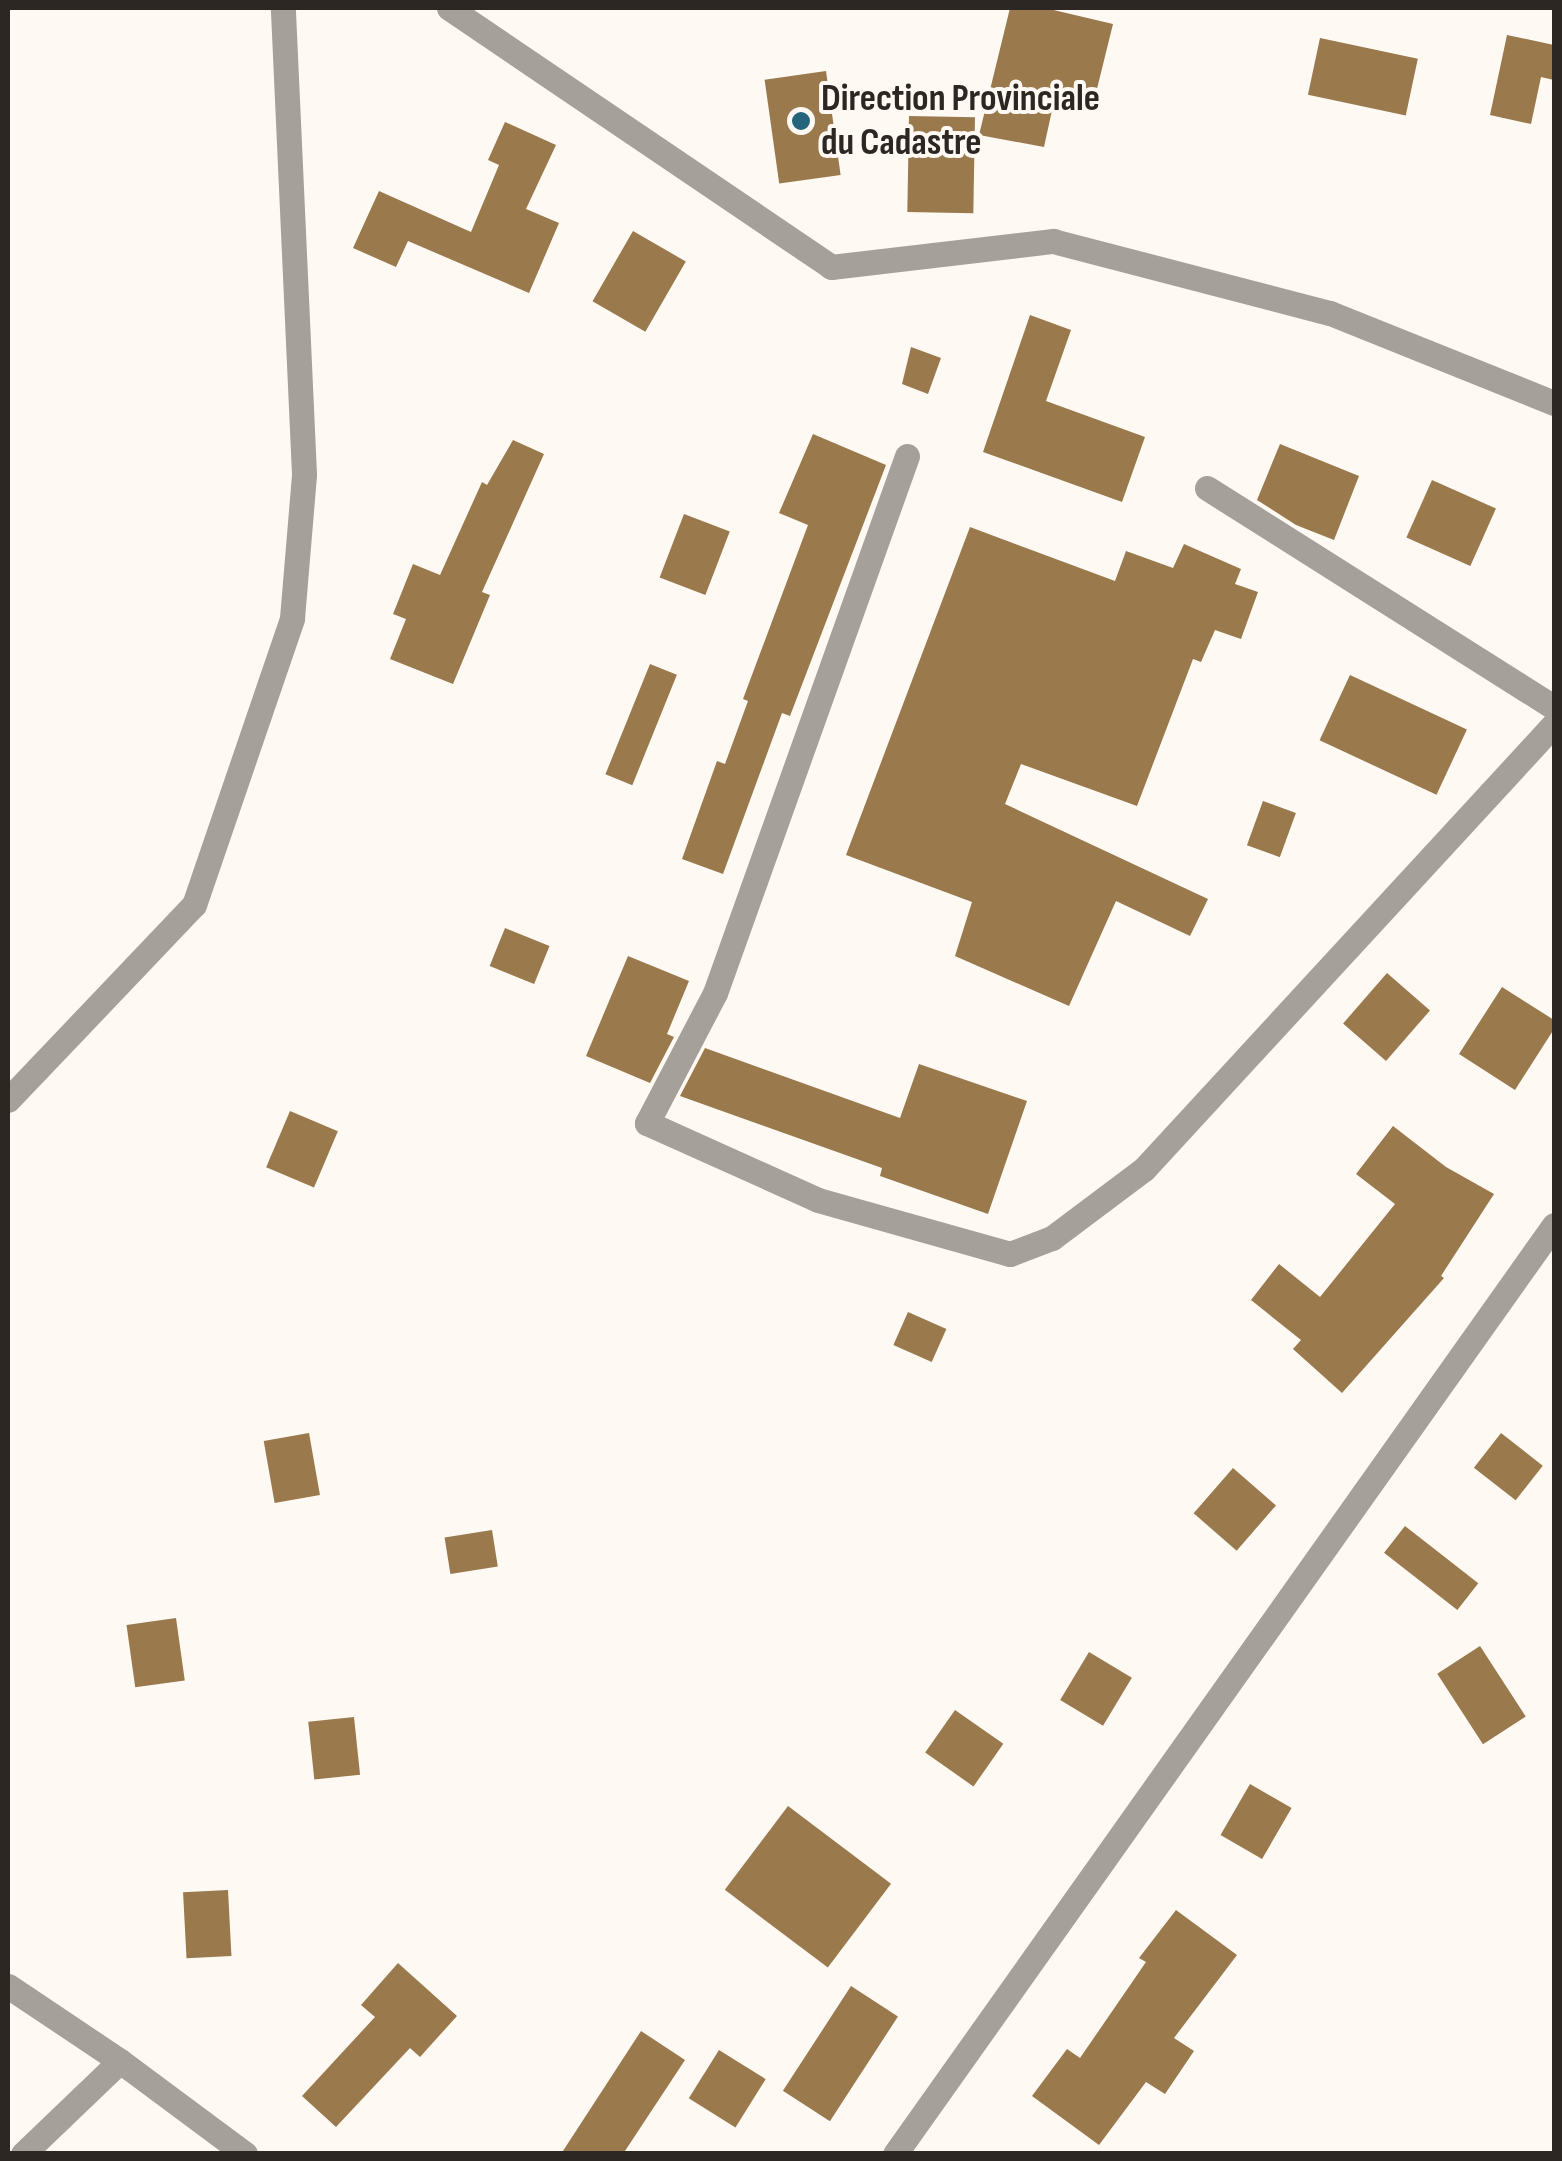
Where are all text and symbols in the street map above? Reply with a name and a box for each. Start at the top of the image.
place label: Direction Provinciale du Cadastre [821,76,1100,165]
marker: Direction Provinciale du Cadastre [790,110,812,132]

